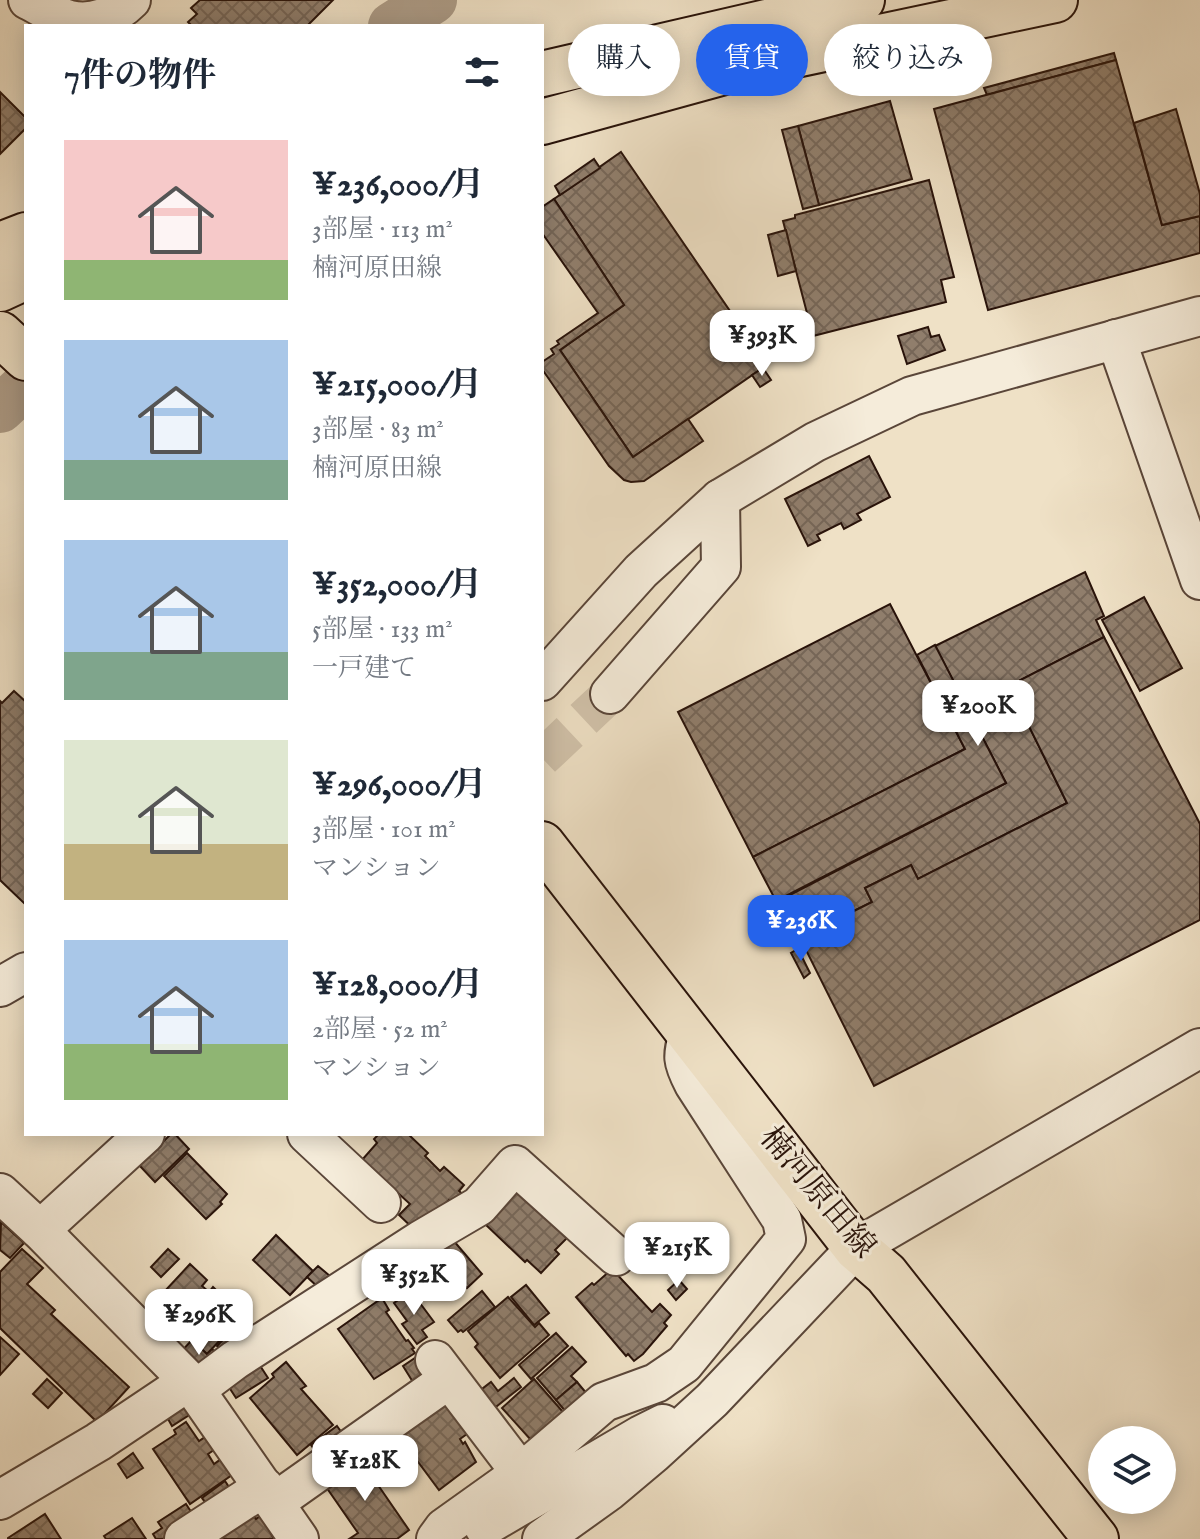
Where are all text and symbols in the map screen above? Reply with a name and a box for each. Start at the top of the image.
chip: 購入 [568,24,680,96]
chip: 賃貸 [696,24,808,96]
chip: 絞り込み [824,24,992,96]
icon: filters [460,50,504,94]
text: 7件の物件 [64,55,216,98]
text: ¥236,000/月 [312,164,485,207]
icon: home [128,172,224,268]
text: 3部屋 · 113 m² [312,213,453,246]
text: 楠河原田線 [312,252,442,285]
pin: ¥393K [706,310,818,378]
text: ¥393K [728,319,796,352]
text: ¥215,000/月 [312,364,482,407]
icon: home [128,372,224,468]
text: 3部屋 · 83 m² [312,413,444,446]
text: 楠河原田線 [312,452,442,485]
text: ¥352,000/月 [312,564,482,607]
icon: home [128,572,224,668]
text: 5部屋 · 133 m² [312,613,453,646]
text: 一戸建て [312,652,416,685]
pin: ¥200K [922,680,1034,748]
text: ¥200K [940,689,1016,722]
text: ¥296,000/月 [312,764,487,807]
icon: home [128,772,224,868]
text: 3部屋 · 101 m² [312,813,456,846]
text: マンション [312,852,441,885]
pin: ¥236K [745,895,857,963]
text: ¥236K [766,904,836,937]
text: ¥128,000/月 [312,964,483,1007]
icon: home [128,972,224,1068]
text: 2部屋 · 52 m² [312,1013,448,1046]
text: マンション [312,1052,441,1085]
street label: 楠河原田線 [750,1119,884,1267]
pin: ¥215K [621,1222,733,1290]
text: ¥215K [642,1231,712,1264]
pin: ¥352K [358,1249,470,1317]
text: ¥352K [380,1258,449,1291]
pin: ¥296K [143,1289,255,1357]
text: ¥296K [163,1298,235,1331]
map controls [1088,1426,1176,1514]
button: layers [1088,1426,1176,1514]
pin: ¥128K [309,1435,421,1503]
text: ¥128K [330,1444,400,1477]

